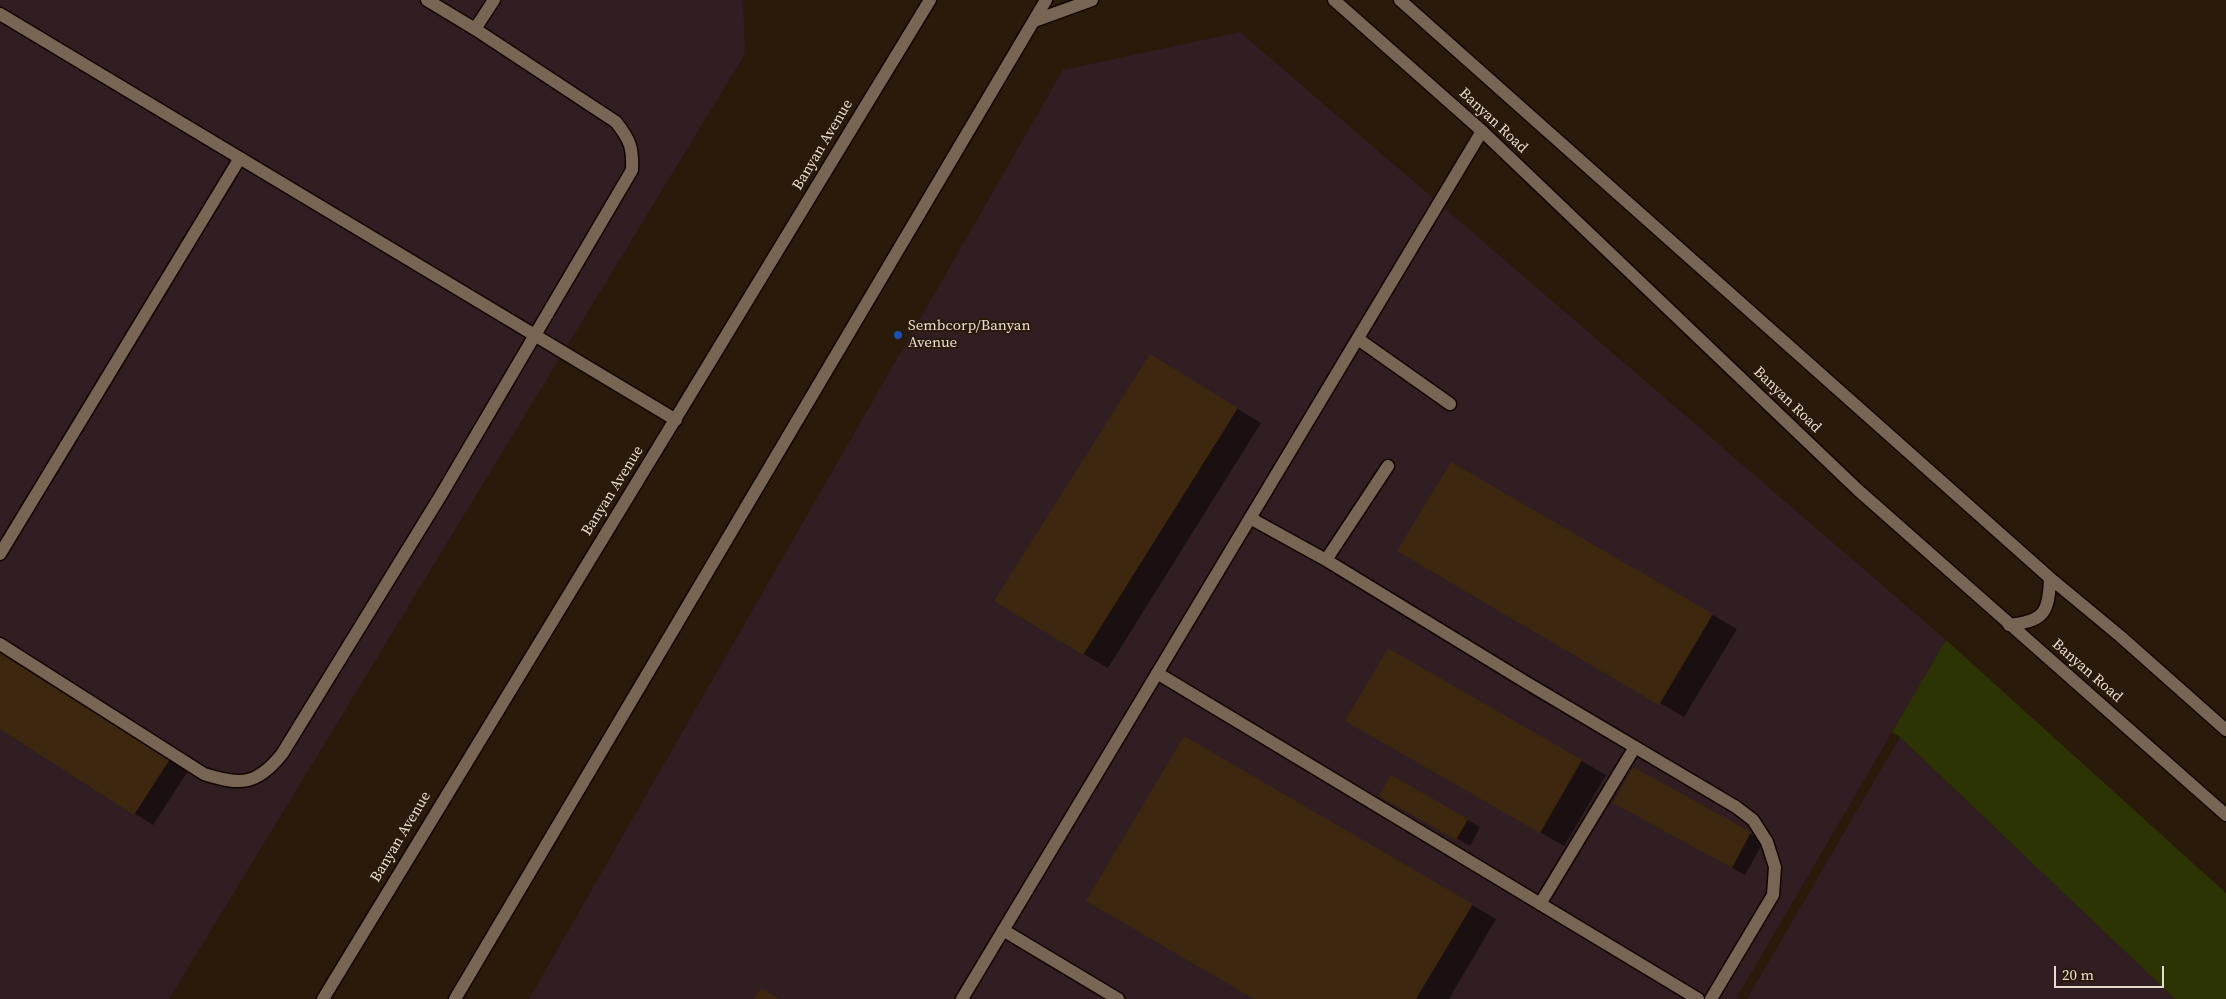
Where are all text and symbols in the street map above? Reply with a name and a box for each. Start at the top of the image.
street label: Banyan Road [1455,85,1531,157]
street label: Banyan Avenue [789,96,857,194]
place label: Sembcorp/Banyan Avenue [908,317,1031,352]
marker: Sembcorp/Banyan Avenue [892,329,904,341]
street label: Banyan Road [1749,363,1825,437]
street label: Banyan Avenue [578,443,648,539]
street label: Banyan Road [2048,636,2126,706]
street label: Banyan Avenue [367,788,435,886]
scale bar [2056,956,2166,988]
text: 20 m [2062,964,2094,985]

